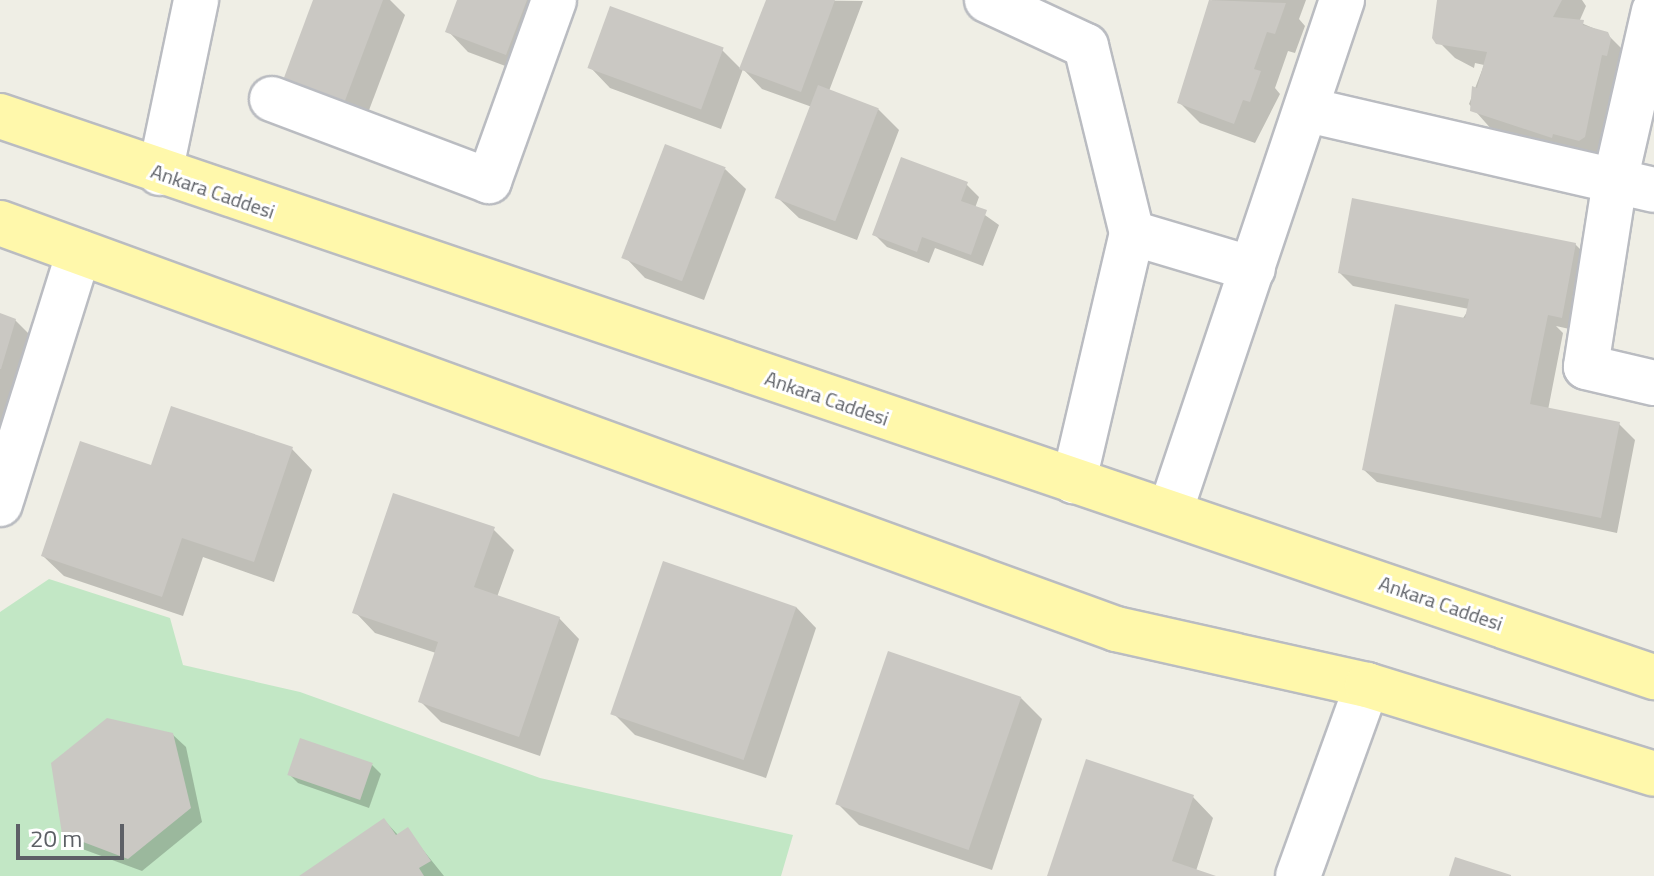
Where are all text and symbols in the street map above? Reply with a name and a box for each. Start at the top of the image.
street label: Ankara Caddesi [148,159,278,223]
street label: Ankara Caddesi [762,366,892,430]
street label: Ankara Caddesi [1376,571,1506,635]
scale bar [20,808,128,858]
text: 20 m [30,820,82,856]

